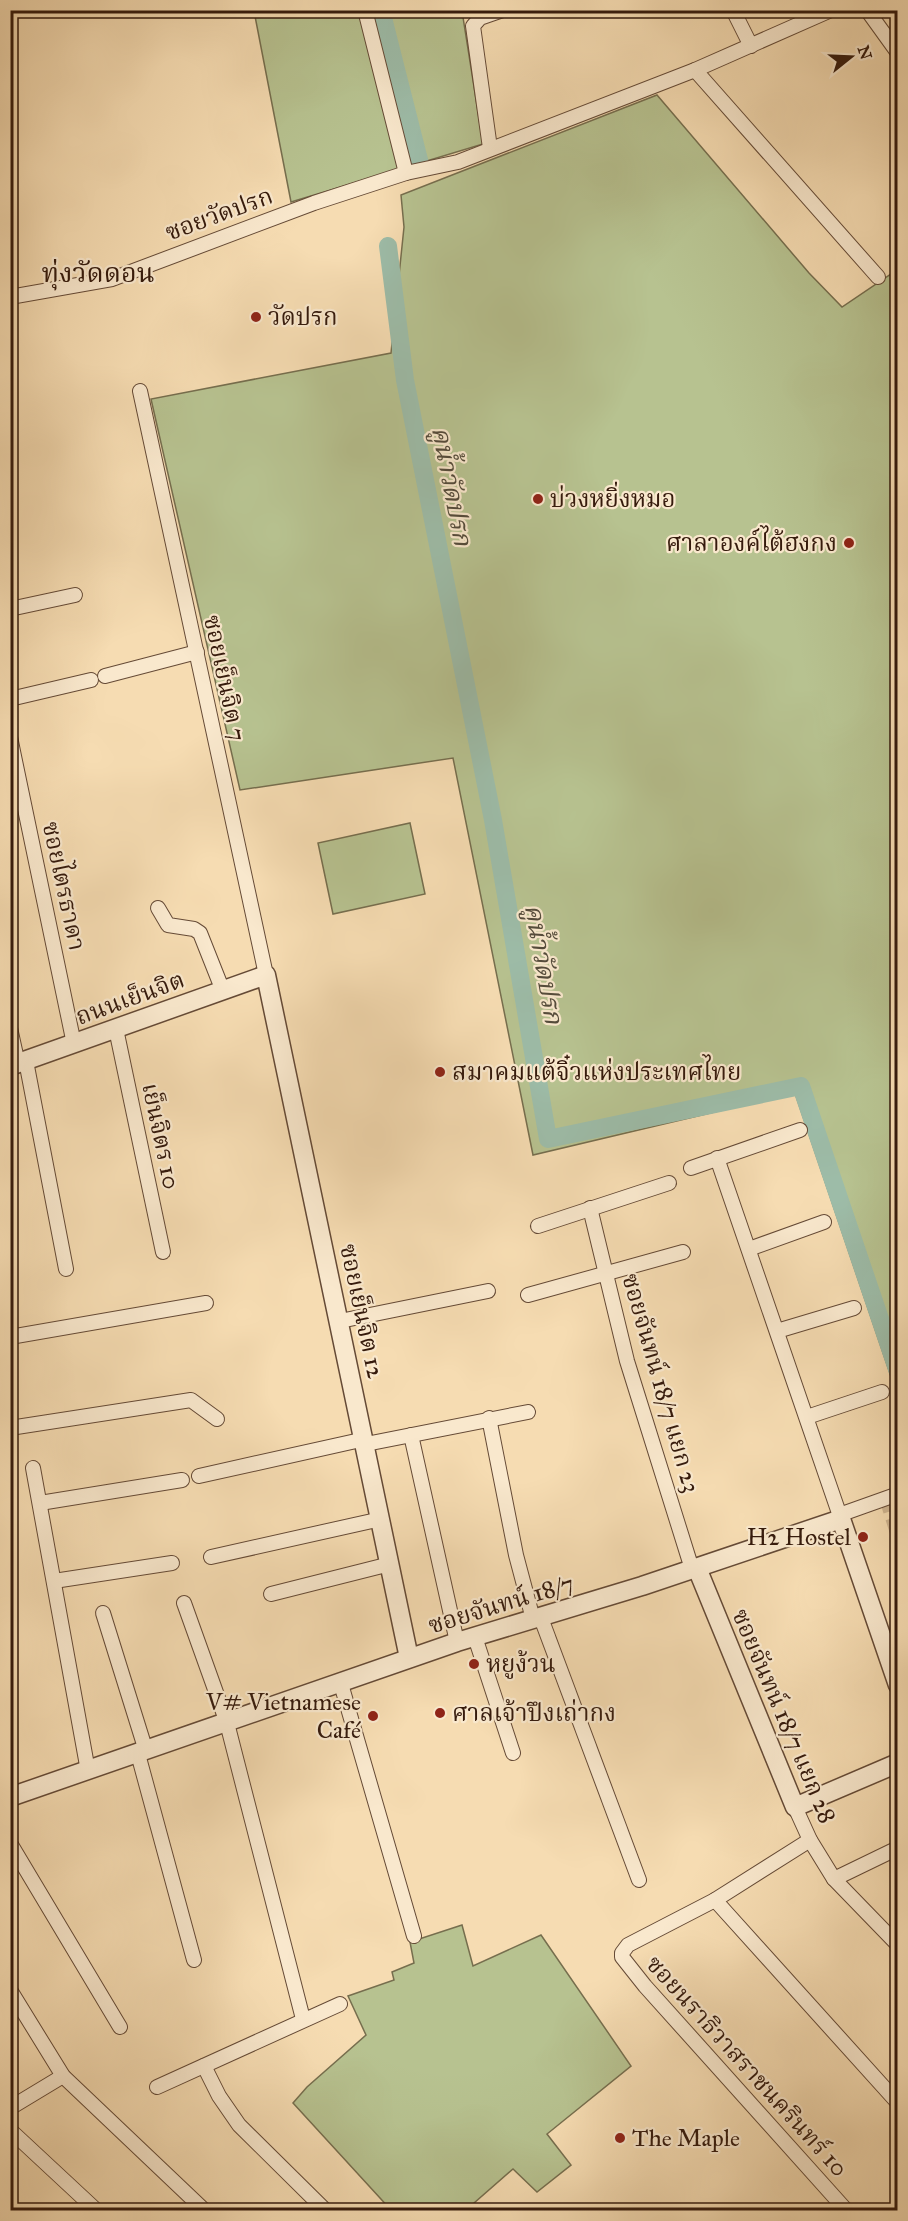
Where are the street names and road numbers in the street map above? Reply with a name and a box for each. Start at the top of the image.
street label: ซอยวัดปรก [161,181,277,247]
street label: ซอยเย็นจิต 7 [197,612,253,744]
street label: ซอยไตรธาดา [36,818,95,953]
street label: ถนนเย็นจิต [71,964,189,1032]
street label: เย็นจิตร 10 [135,1080,187,1192]
street label: ซอยเย็นจิต 12 [333,1241,391,1381]
street label: ซอยจันทน์ 18/7 แยก 23 [615,1270,708,1496]
street label: ซอยจันทน์ 18/7 [424,1567,577,1640]
street label: ซอยจันทน์ 18/7 แยก 28 [725,1604,844,1828]
street label: ซอยนราธิวาสราชนครินทร์ 10 [640,1948,855,2183]

